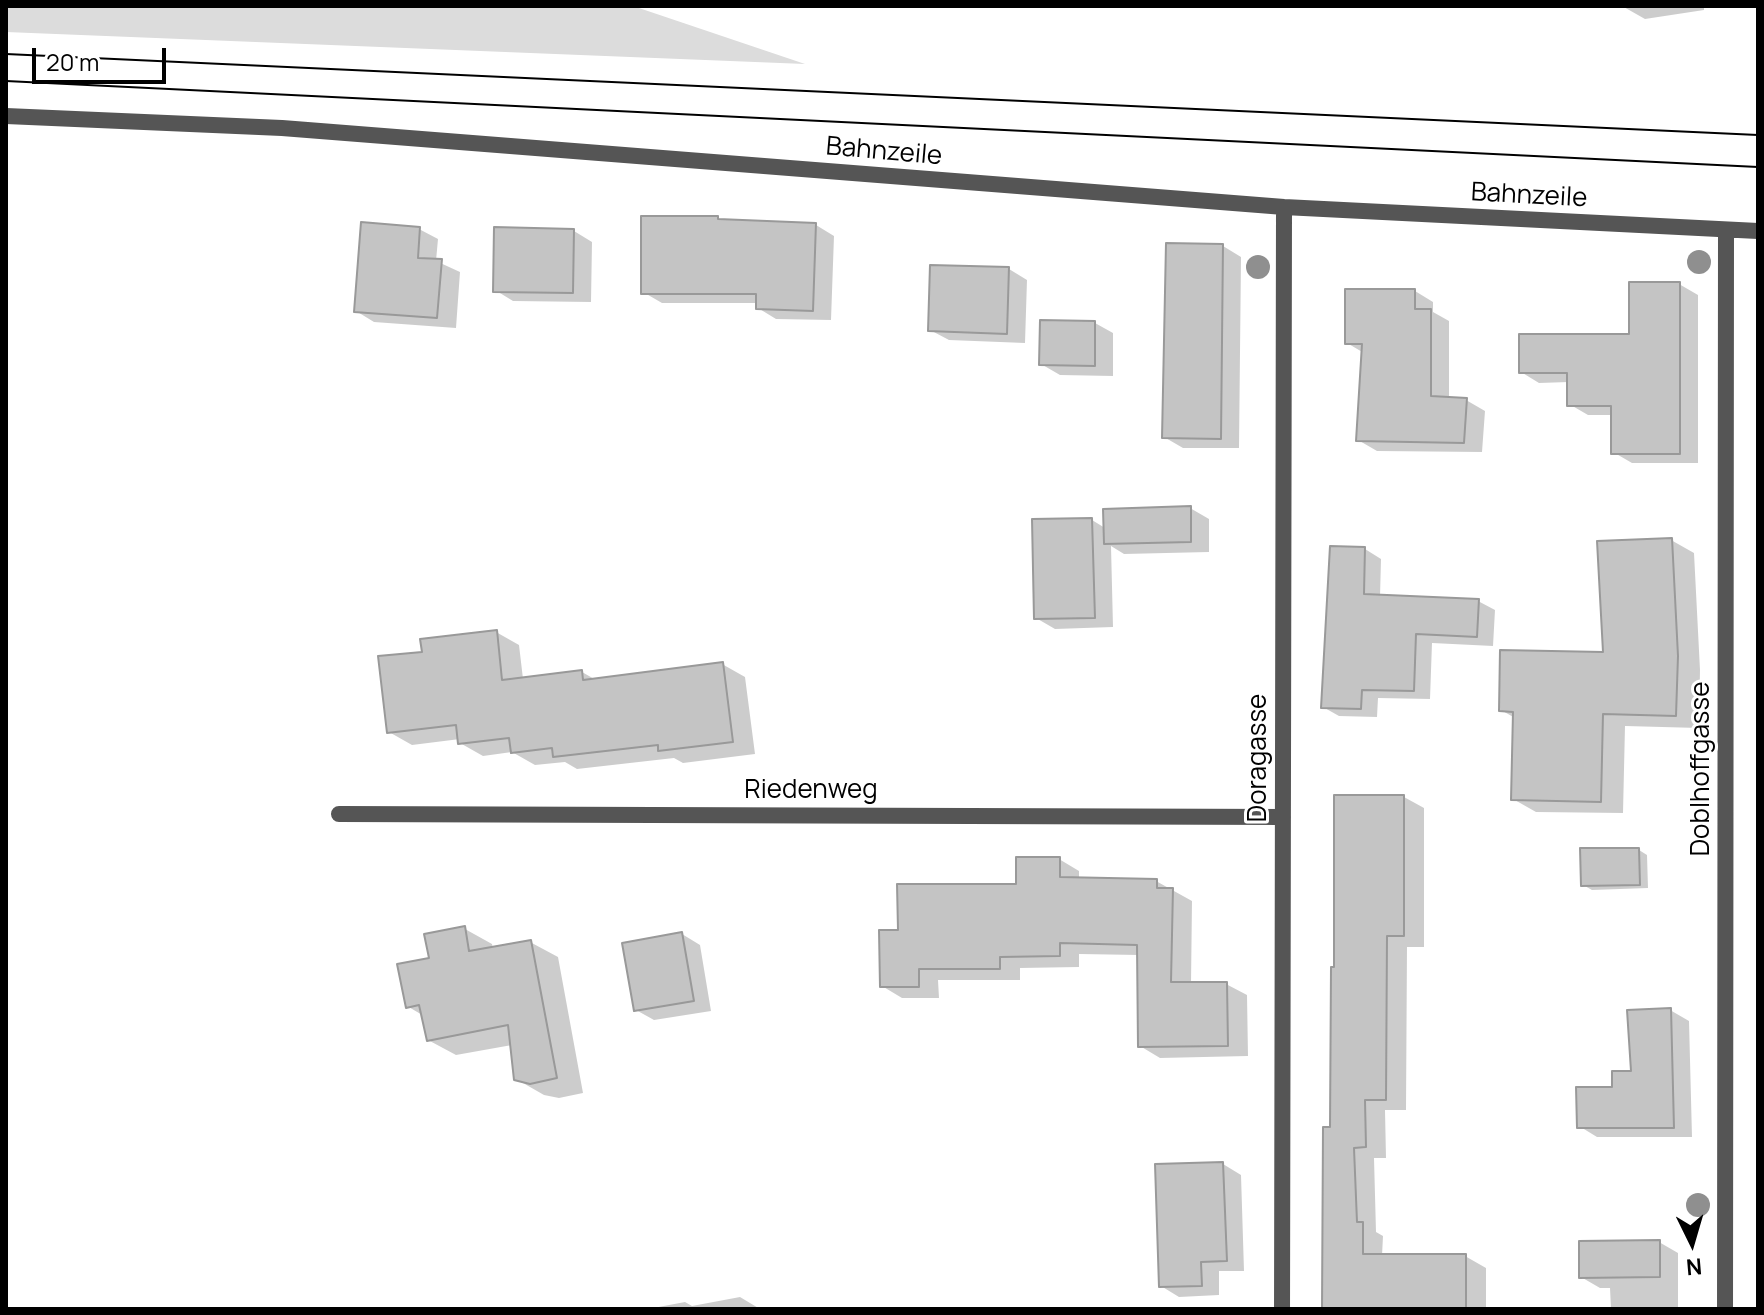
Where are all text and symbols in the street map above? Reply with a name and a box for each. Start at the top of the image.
scale bar [36,32,170,82]
text: 20 m [46,45,99,78]
street label: Bahnzeile [825,131,943,173]
street label: Bahnzeile [1470,177,1588,215]
street label: Doblhoffgasse [1686,682,1718,856]
street label: Doragasse [1243,694,1275,822]
street label: Riedenweg [744,775,878,807]
north arrow [1652,1203,1732,1283]
text: N [1685,1251,1703,1283]

